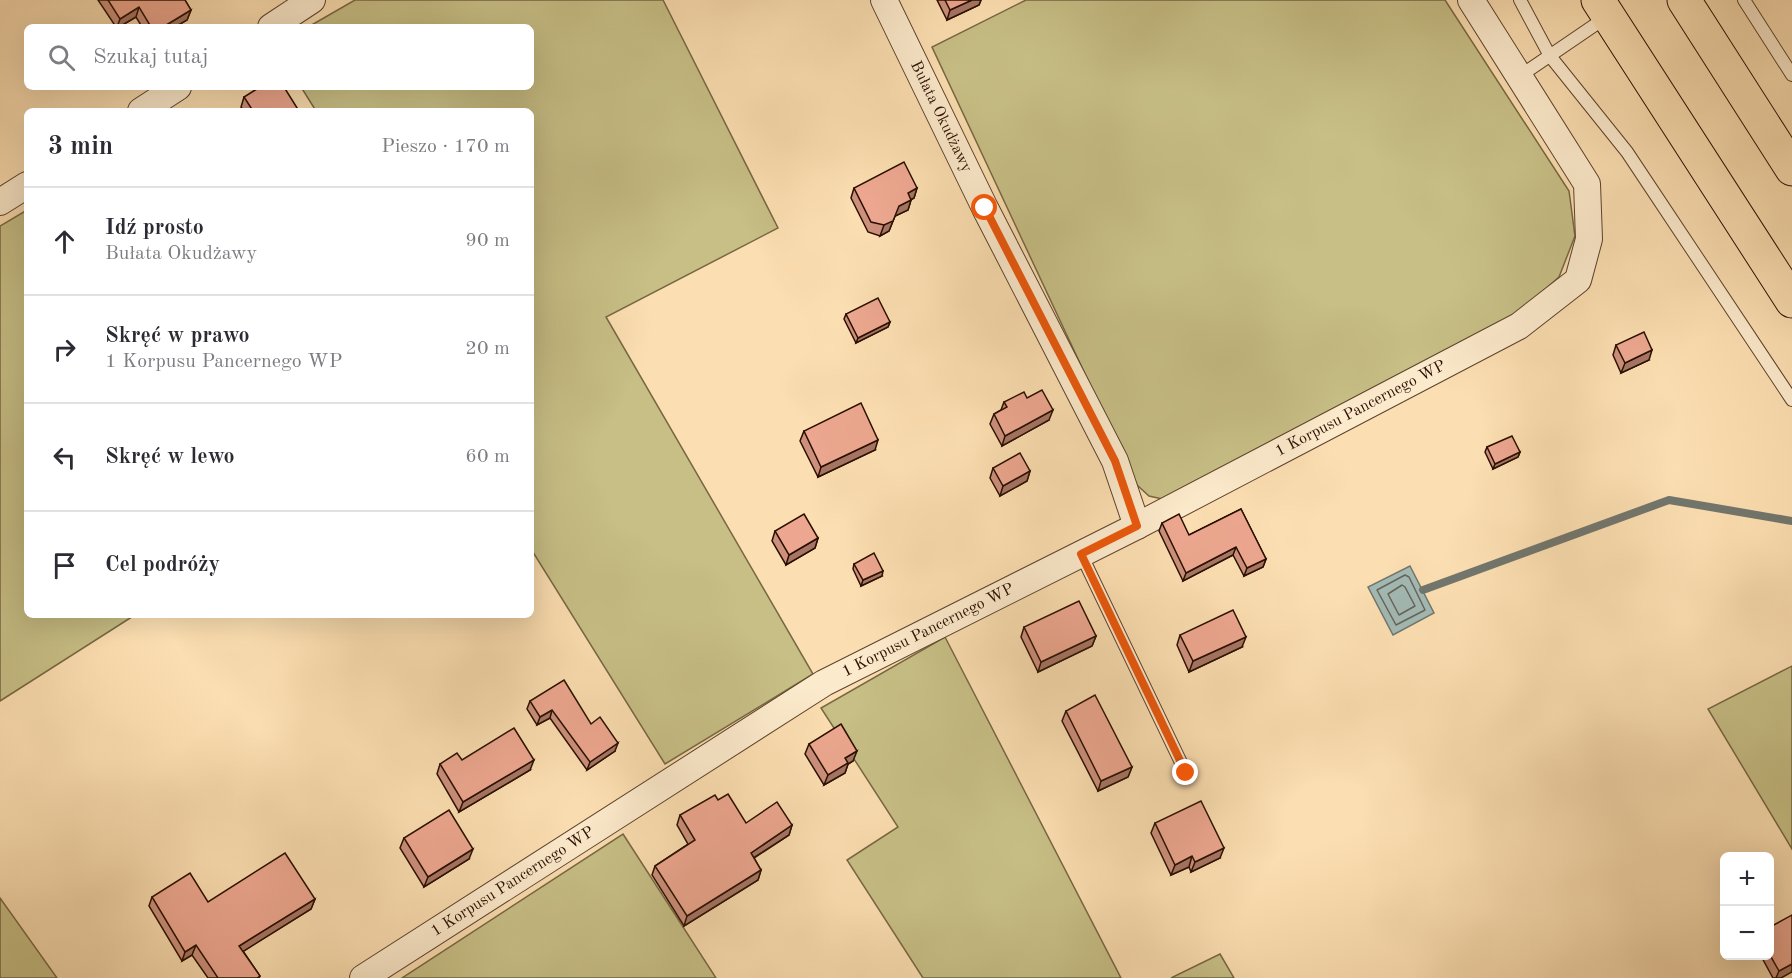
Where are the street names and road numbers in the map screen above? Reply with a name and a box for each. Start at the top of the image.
street label: Bułata Okudżawy [907,59,975,176]
street label: 1 Korpusu Pancernego WP [1273,358,1449,460]
street label: 1 Korpusu Pancernego WP [840,581,1017,680]
street label: 1 Korpusu Pancernego WP [429,824,597,940]

